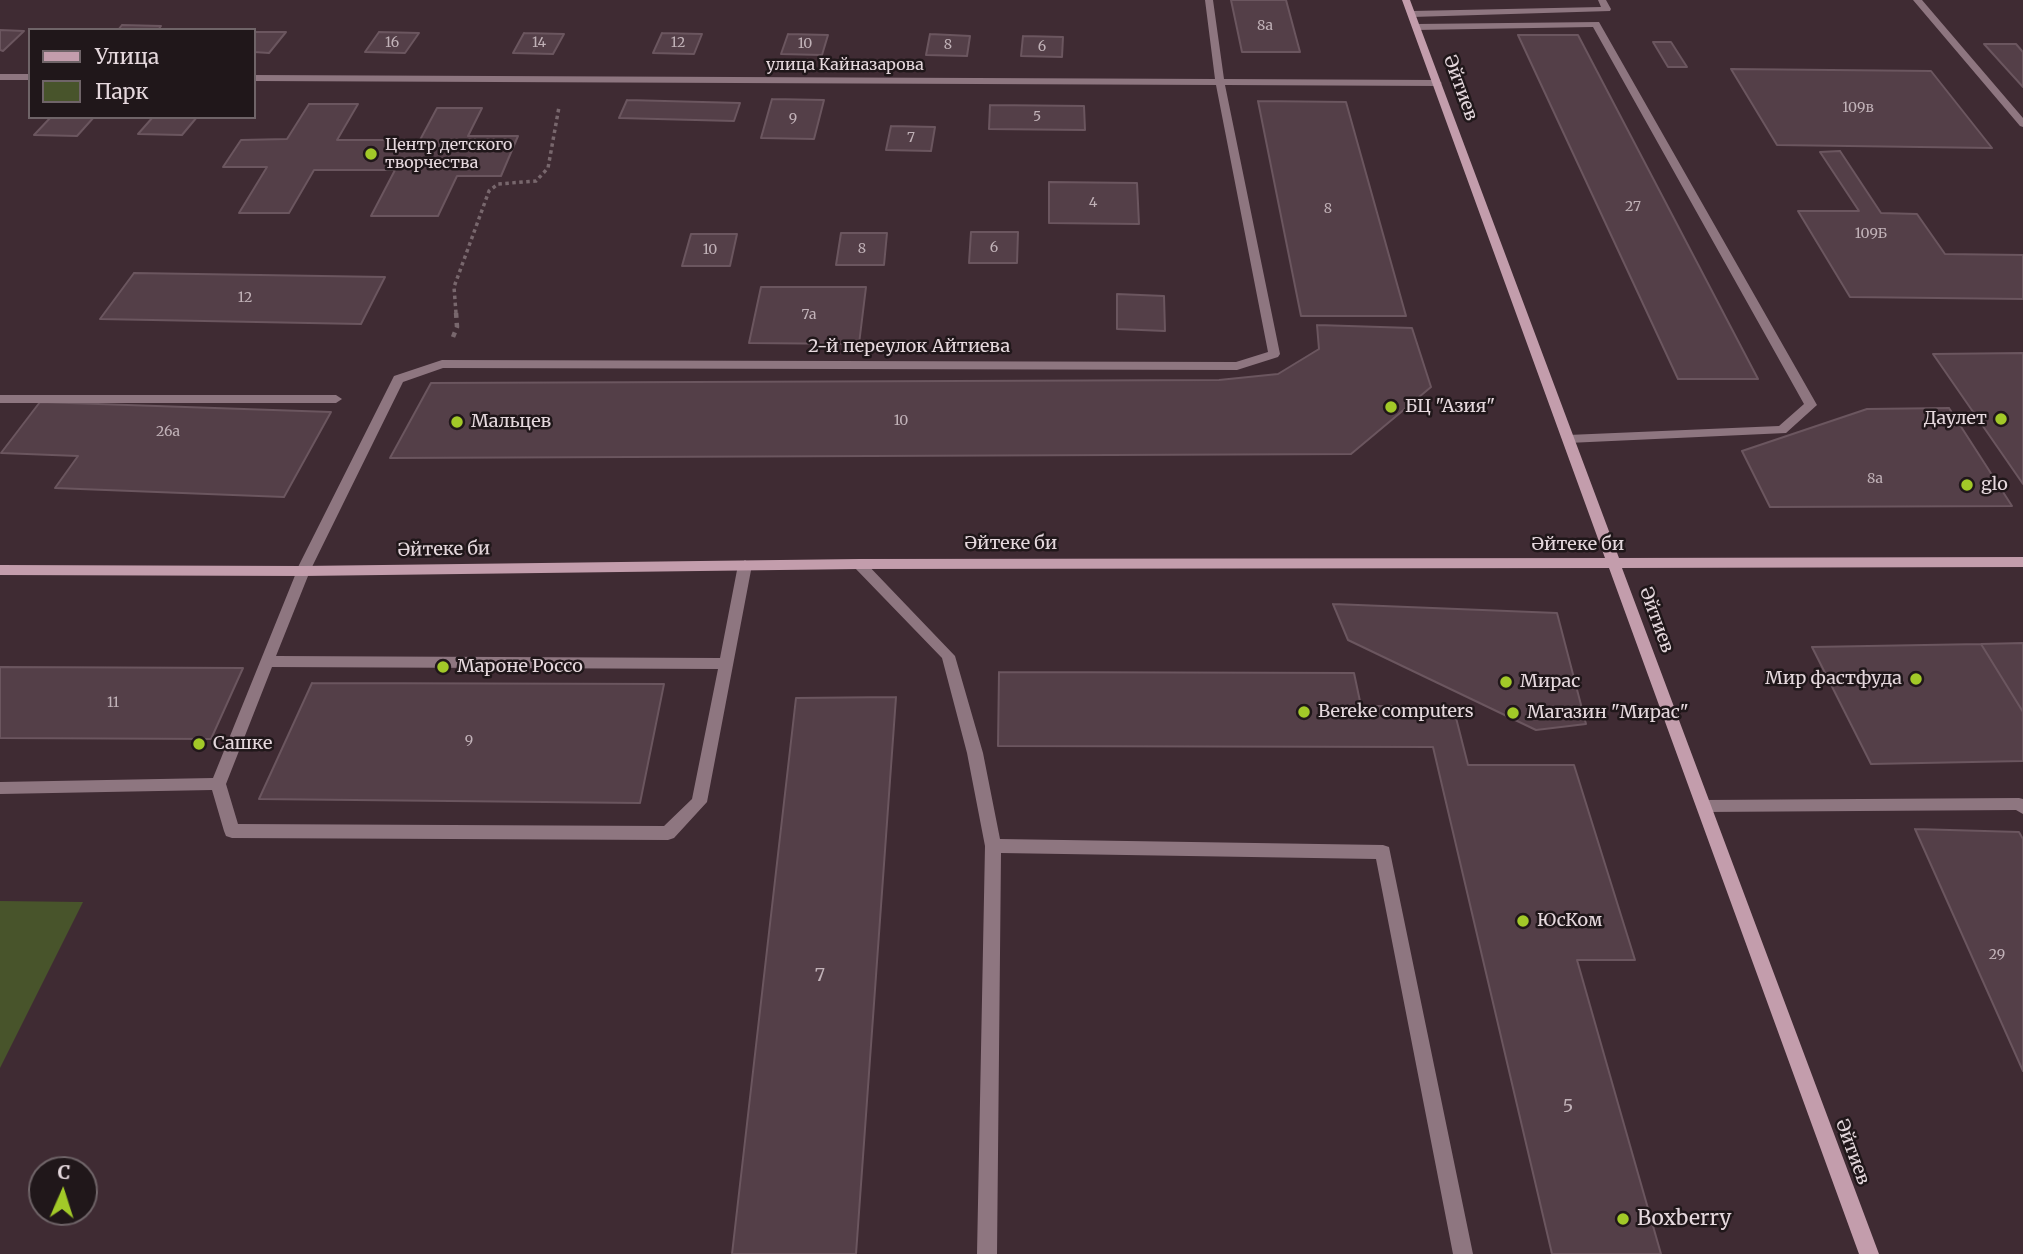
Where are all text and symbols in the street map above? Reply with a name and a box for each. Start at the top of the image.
house number: 8а [1257,18,1273,34]
legend [28,28,256,119]
house number: 16 [385,35,399,51]
house number: 14 [532,35,546,51]
house number: 12 [671,35,685,51]
house number: 10 [798,36,812,52]
house number: 8 [944,37,952,53]
house number: 6 [1038,39,1046,55]
text: Улица [95,43,159,70]
street label: Әйтиев [1438,53,1482,123]
street label: улица Кайназарова [766,55,924,75]
text: Парк [95,78,149,105]
house number: 109в [1842,100,1874,116]
house number: 5 [1033,109,1041,125]
house number: 9 [789,111,797,127]
house number: 7 [907,130,915,146]
place label: Центр детского творчества [385,135,512,173]
marker: Центр детского творчества [363,146,379,162]
house number: 4 [1089,195,1097,211]
house number: 27 [1625,199,1641,215]
house number: 8 [1324,201,1332,217]
house number: 109Б [1855,226,1887,242]
house number: 6 [990,240,998,256]
house number: 8 [858,241,866,257]
house number: 10 [703,242,717,258]
house number: 12 [238,290,252,306]
house number: 7а [802,307,816,323]
street label: 2-й переулок Айтиева [808,336,1010,358]
place label: БЦ "Азия" [1405,396,1495,418]
marker: БЦ "Азия" [1383,399,1399,415]
place label: Даулет [1924,408,1987,430]
place label: Мальцев [471,411,551,433]
marker: Даулет [1993,411,2009,427]
house number: 10 [894,413,908,429]
marker: Мальцев [449,414,465,430]
house number: 26а [156,424,180,440]
house number: 8а [1867,471,1883,487]
place label: glo [1981,474,2008,496]
marker: glo [1959,477,1975,493]
street label: Әйтеке би [965,533,1057,555]
street label: Әйтеке би [1532,534,1624,556]
street label: Әйтеке би [398,538,490,562]
street label: Әйтиев [1634,585,1678,655]
place label: Мароне Россо [457,656,583,678]
marker: Мароне Россо [435,659,451,675]
place label: Мир фастфуда [1765,668,1902,690]
place label: Мирас [1520,671,1580,693]
marker: Мир фастфуда [1908,671,1924,687]
marker: Мирас [1498,674,1514,690]
house number: 11 [107,695,119,711]
place label: Bereke computers [1318,701,1474,723]
place label: Магазин "Мирас" [1527,702,1689,724]
marker: Bereke computers [1296,704,1312,720]
marker: Магазин "Мирас" [1505,705,1521,721]
place label: Сашке [213,733,272,755]
house number: 9 [465,733,473,749]
marker: Сашке [191,736,207,752]
place label: ЮсКом [1537,910,1602,932]
marker: ЮсКом [1515,913,1531,929]
house number: 29 [1989,947,2005,963]
house number: 7 [815,965,825,987]
house number: 5 [1563,1096,1573,1118]
street label: Әйтиев [1830,1117,1874,1187]
north arrow [28,1156,98,1226]
text: С [57,1160,71,1184]
place label: Boxberry [1637,1206,1731,1232]
marker: Boxberry [1615,1211,1631,1227]

